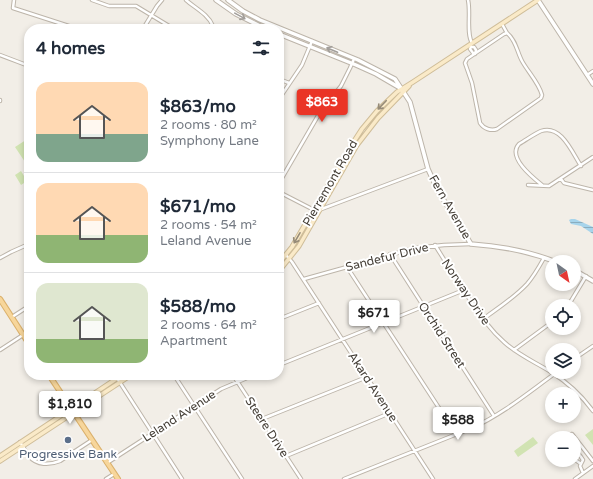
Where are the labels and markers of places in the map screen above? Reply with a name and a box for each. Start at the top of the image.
pin: $863 [298,89,346,123]
pin: $671 [350,300,398,334]
pin: $1,810 [37,391,103,425]
pin: $588 [434,407,482,441]
marker: Progressive Bank [63,435,73,445]
place label: Progressive Bank [19,447,117,461]

